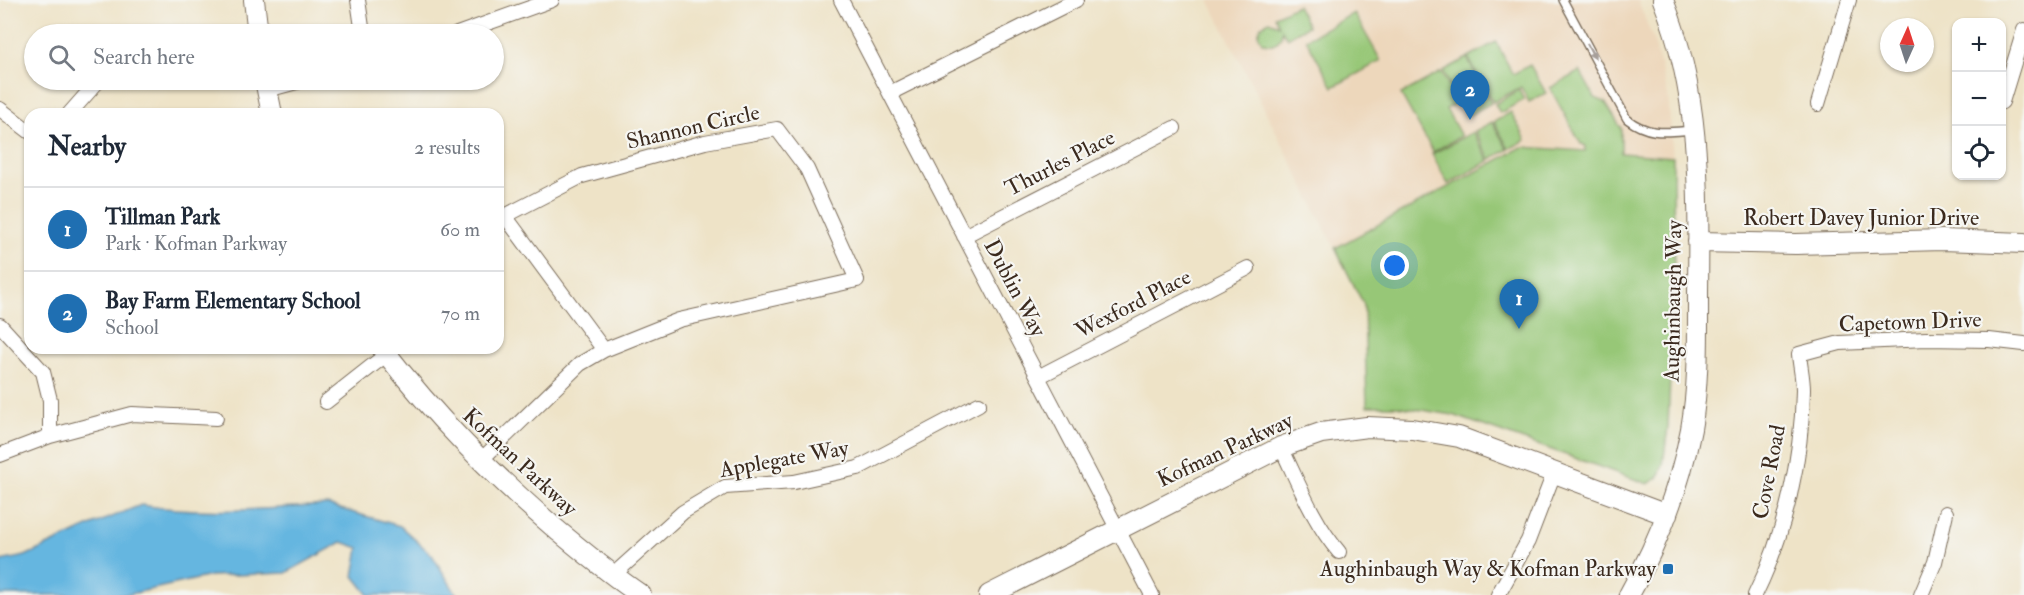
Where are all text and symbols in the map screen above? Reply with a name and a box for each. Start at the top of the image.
north arrow [1880,18,1934,72]
map controls [1952,18,2006,180]
button: + [1952,18,2006,72]
search box [24,24,504,90]
icon: search [45,41,78,74]
text: Search here [93,43,195,71]
one-way arrow [1586,43,1596,60]
pin: 2 [1450,70,1490,120]
button: − [1952,72,2006,126]
street label: Shannon Circle [624,98,762,156]
street label: Thurles Place [1000,123,1120,203]
button: locate [1952,126,2006,180]
text: Nearby [48,131,126,163]
text: 2 results [414,135,480,160]
text: Tillman Park [105,203,220,231]
street label: Robert Davey Junior Drive [1743,204,1979,232]
text: 1 [64,217,71,242]
text: 60 m [440,217,480,242]
street label: Aughinbaugh Way [1658,219,1688,383]
text: Park · Kofman Parkway [105,231,287,256]
street label: Dublin Way [978,234,1052,342]
your location [1380,251,1409,280]
street label: Wexford Place [1070,263,1196,346]
pin: 1 [1500,280,1538,329]
text: Bay Farm Elementary School [105,287,361,315]
text: 2 [62,301,73,326]
text: 70 m [441,301,480,326]
street label: Capetown Drive [1838,306,1982,339]
text: School [105,315,159,340]
street label: Kofman Parkway [457,402,583,522]
street label: Kofman Parkway [1153,406,1298,494]
street label: Cove Road [1746,422,1792,522]
street label: Applegate Way [716,434,851,485]
place label: Aughinbaugh Way & Kofman Parkway [1319,555,1656,583]
marker: Aughinbaugh Way & Kofman Parkway [1661,562,1675,576]

